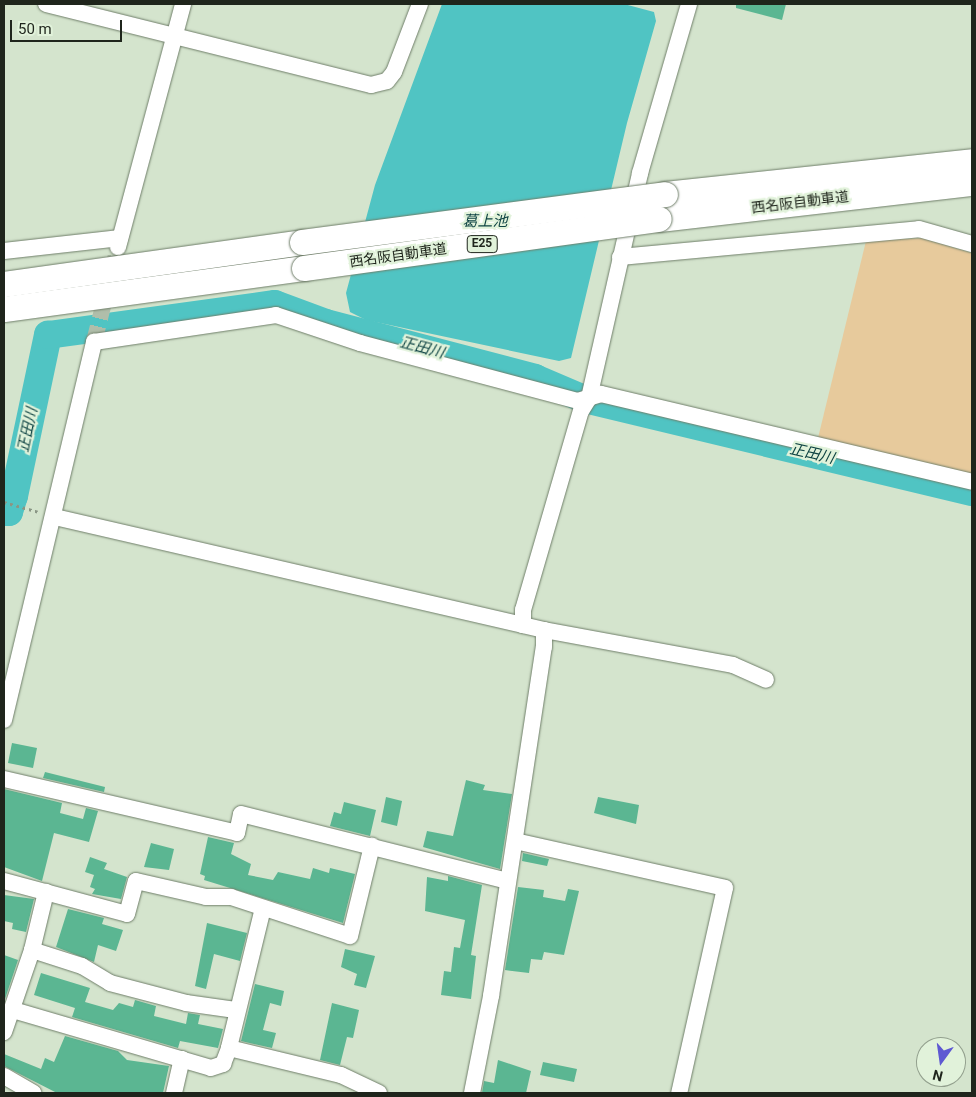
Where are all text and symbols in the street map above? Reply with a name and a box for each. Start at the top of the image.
scale bar [12,10,125,42]
text: 50 m [18,20,52,38]
street label: 西名阪自動車道 [750,188,850,216]
water label: 葛上池 [463,213,507,231]
road number: E25 [466,234,498,253]
street label: 西名阪自動車道 [348,240,448,270]
water label: 正田川 [398,333,446,363]
water label: 正田川 [15,406,41,454]
water label: 正田川 [788,440,836,468]
north arrow [916,1037,966,1087]
text: N [931,1067,944,1085]

